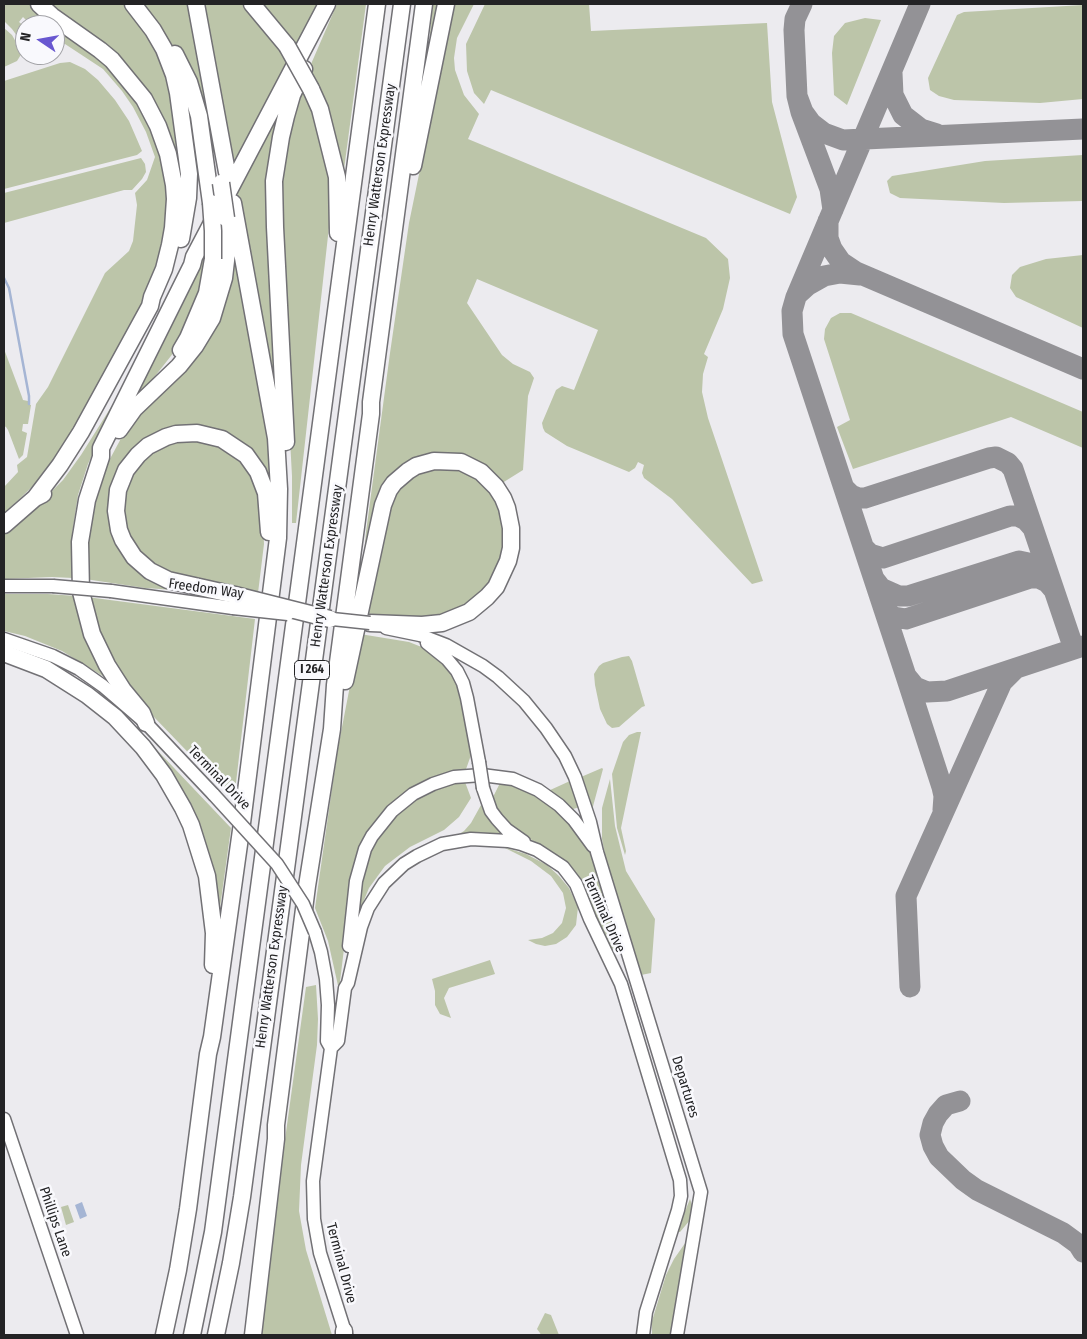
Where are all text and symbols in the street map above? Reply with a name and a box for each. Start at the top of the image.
north arrow [15,15,65,65]
text: N [17,31,35,43]
street label: Henry Watterson Expressway [360,83,400,247]
street label: Henry Watterson Expressway [307,484,347,648]
street label: Freedom Way [167,575,245,603]
road number: I 264 [294,660,330,680]
street label: Terminal Drive [184,742,254,814]
street label: Terminal Drive [580,873,628,955]
street label: Henry Watterson Expressway [252,885,292,1049]
street label: Departures [668,1054,702,1120]
street label: Phillips Lane [35,1185,75,1259]
street label: Terminal Drive [322,1221,360,1305]

